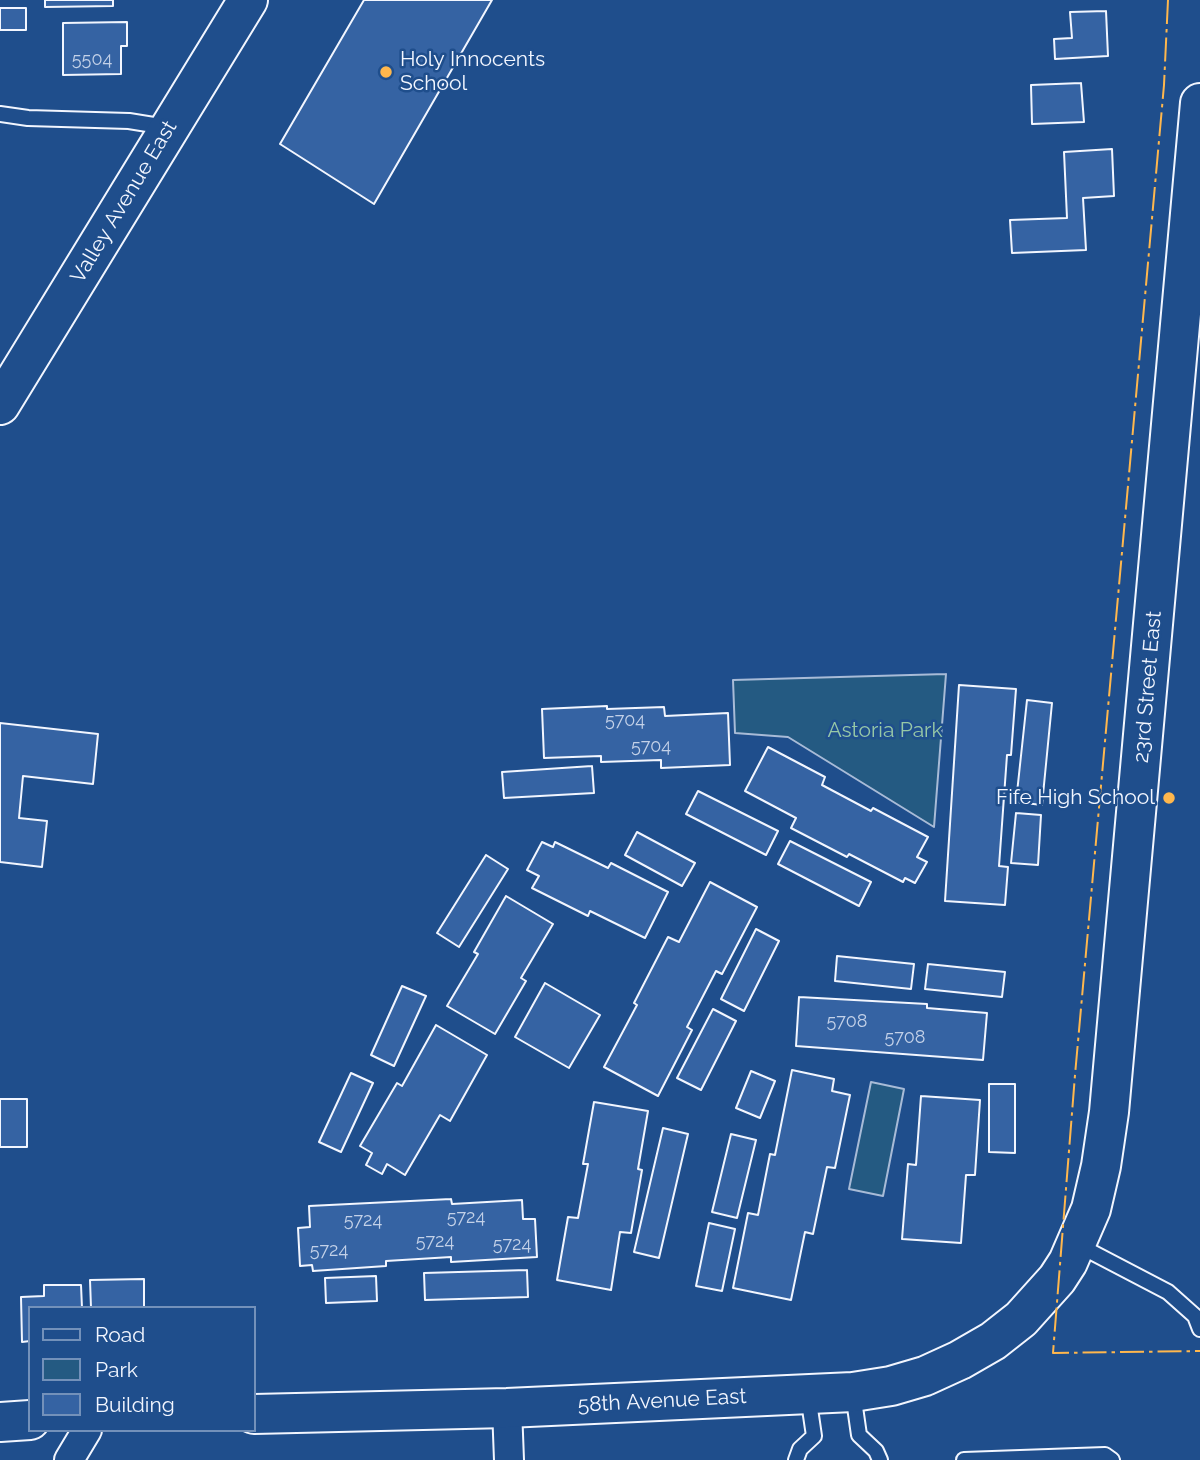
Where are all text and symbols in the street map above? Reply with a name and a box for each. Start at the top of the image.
place label: Holy Innocents School [400,47,545,97]
house number: 5504 [72,49,112,71]
marker: Holy Innocents School [378,64,394,80]
street label: Valley Avenue East [66,116,182,288]
street label: 23rd Street East [1129,610,1167,764]
house number: 5704 [605,710,645,732]
park label: Astoria Park [827,718,943,744]
house number: 5704 [631,736,671,758]
place label: Fife High School [996,785,1155,811]
marker: Fife High School [1161,790,1177,806]
house number: 5708 [827,1011,867,1033]
house number: 5708 [885,1027,925,1049]
house number: 5724 [447,1207,485,1229]
house number: 5724 [344,1210,382,1232]
house number: 5724 [416,1231,454,1253]
house number: 5724 [493,1234,531,1256]
house number: 5724 [310,1240,348,1262]
legend [28,1306,256,1432]
text: Road [95,1322,145,1347]
text: Park [95,1357,138,1382]
street label: 58th Avenue East [577,1384,747,1418]
text: Building [95,1392,175,1417]

